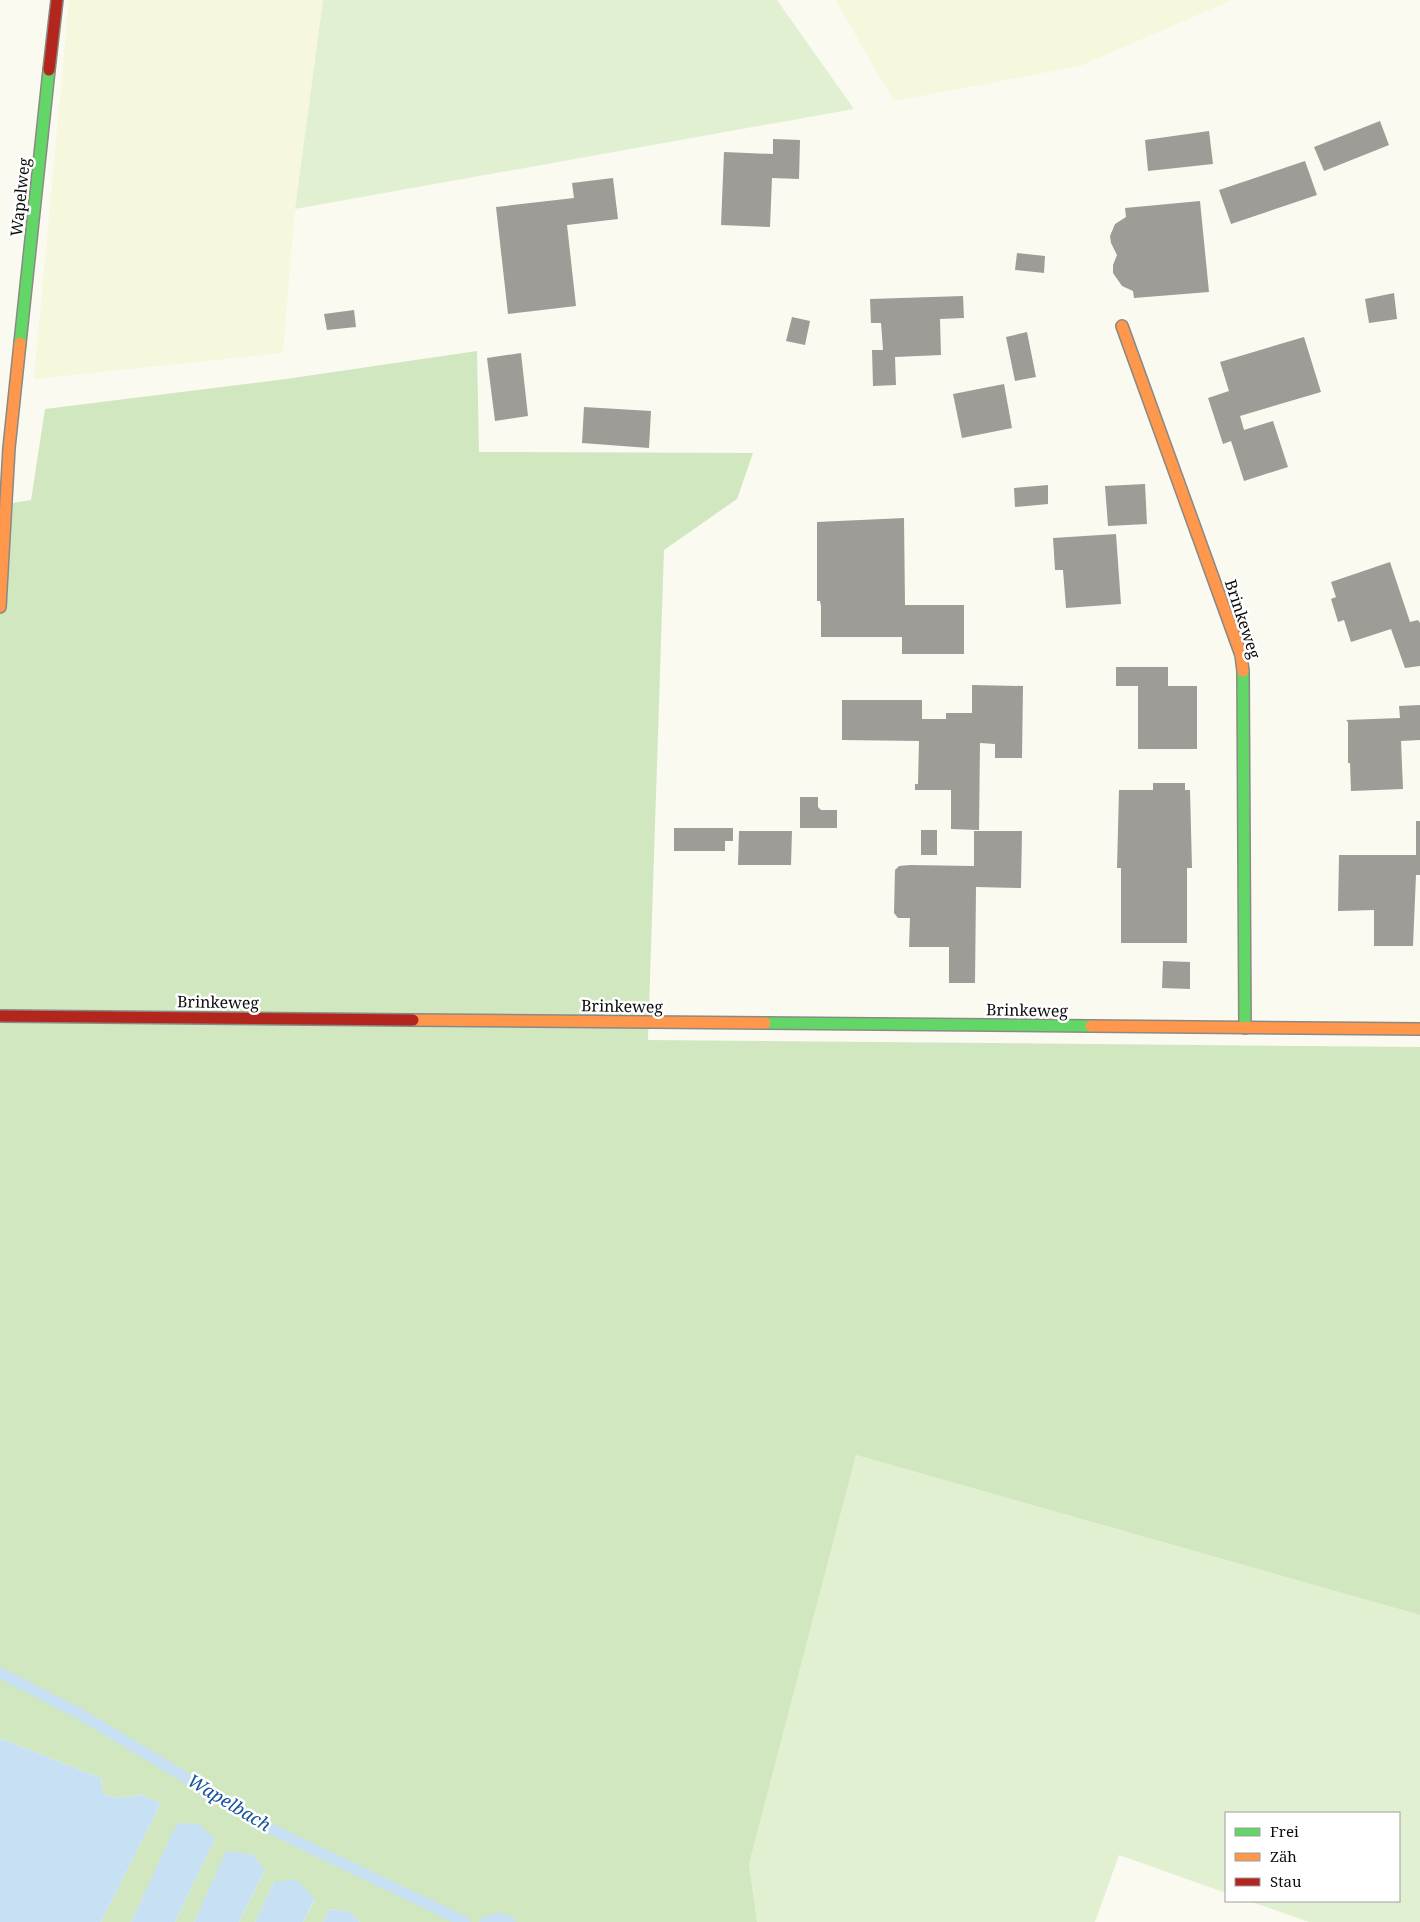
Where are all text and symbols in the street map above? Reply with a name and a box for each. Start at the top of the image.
street label: Wapelweg [5,156,35,237]
street label: Brinkeweg [1220,577,1266,662]
street label: Brinkeweg [177,990,260,1014]
street label: Brinkeweg [581,994,664,1018]
street label: Brinkeweg [986,998,1069,1022]
water label: Wapelbach [183,1768,276,1837]
legend [1225,1812,1400,1902]
text: Frei [1270,1821,1299,1841]
text: Zäh [1270,1846,1297,1866]
text: Stau [1270,1871,1302,1891]

